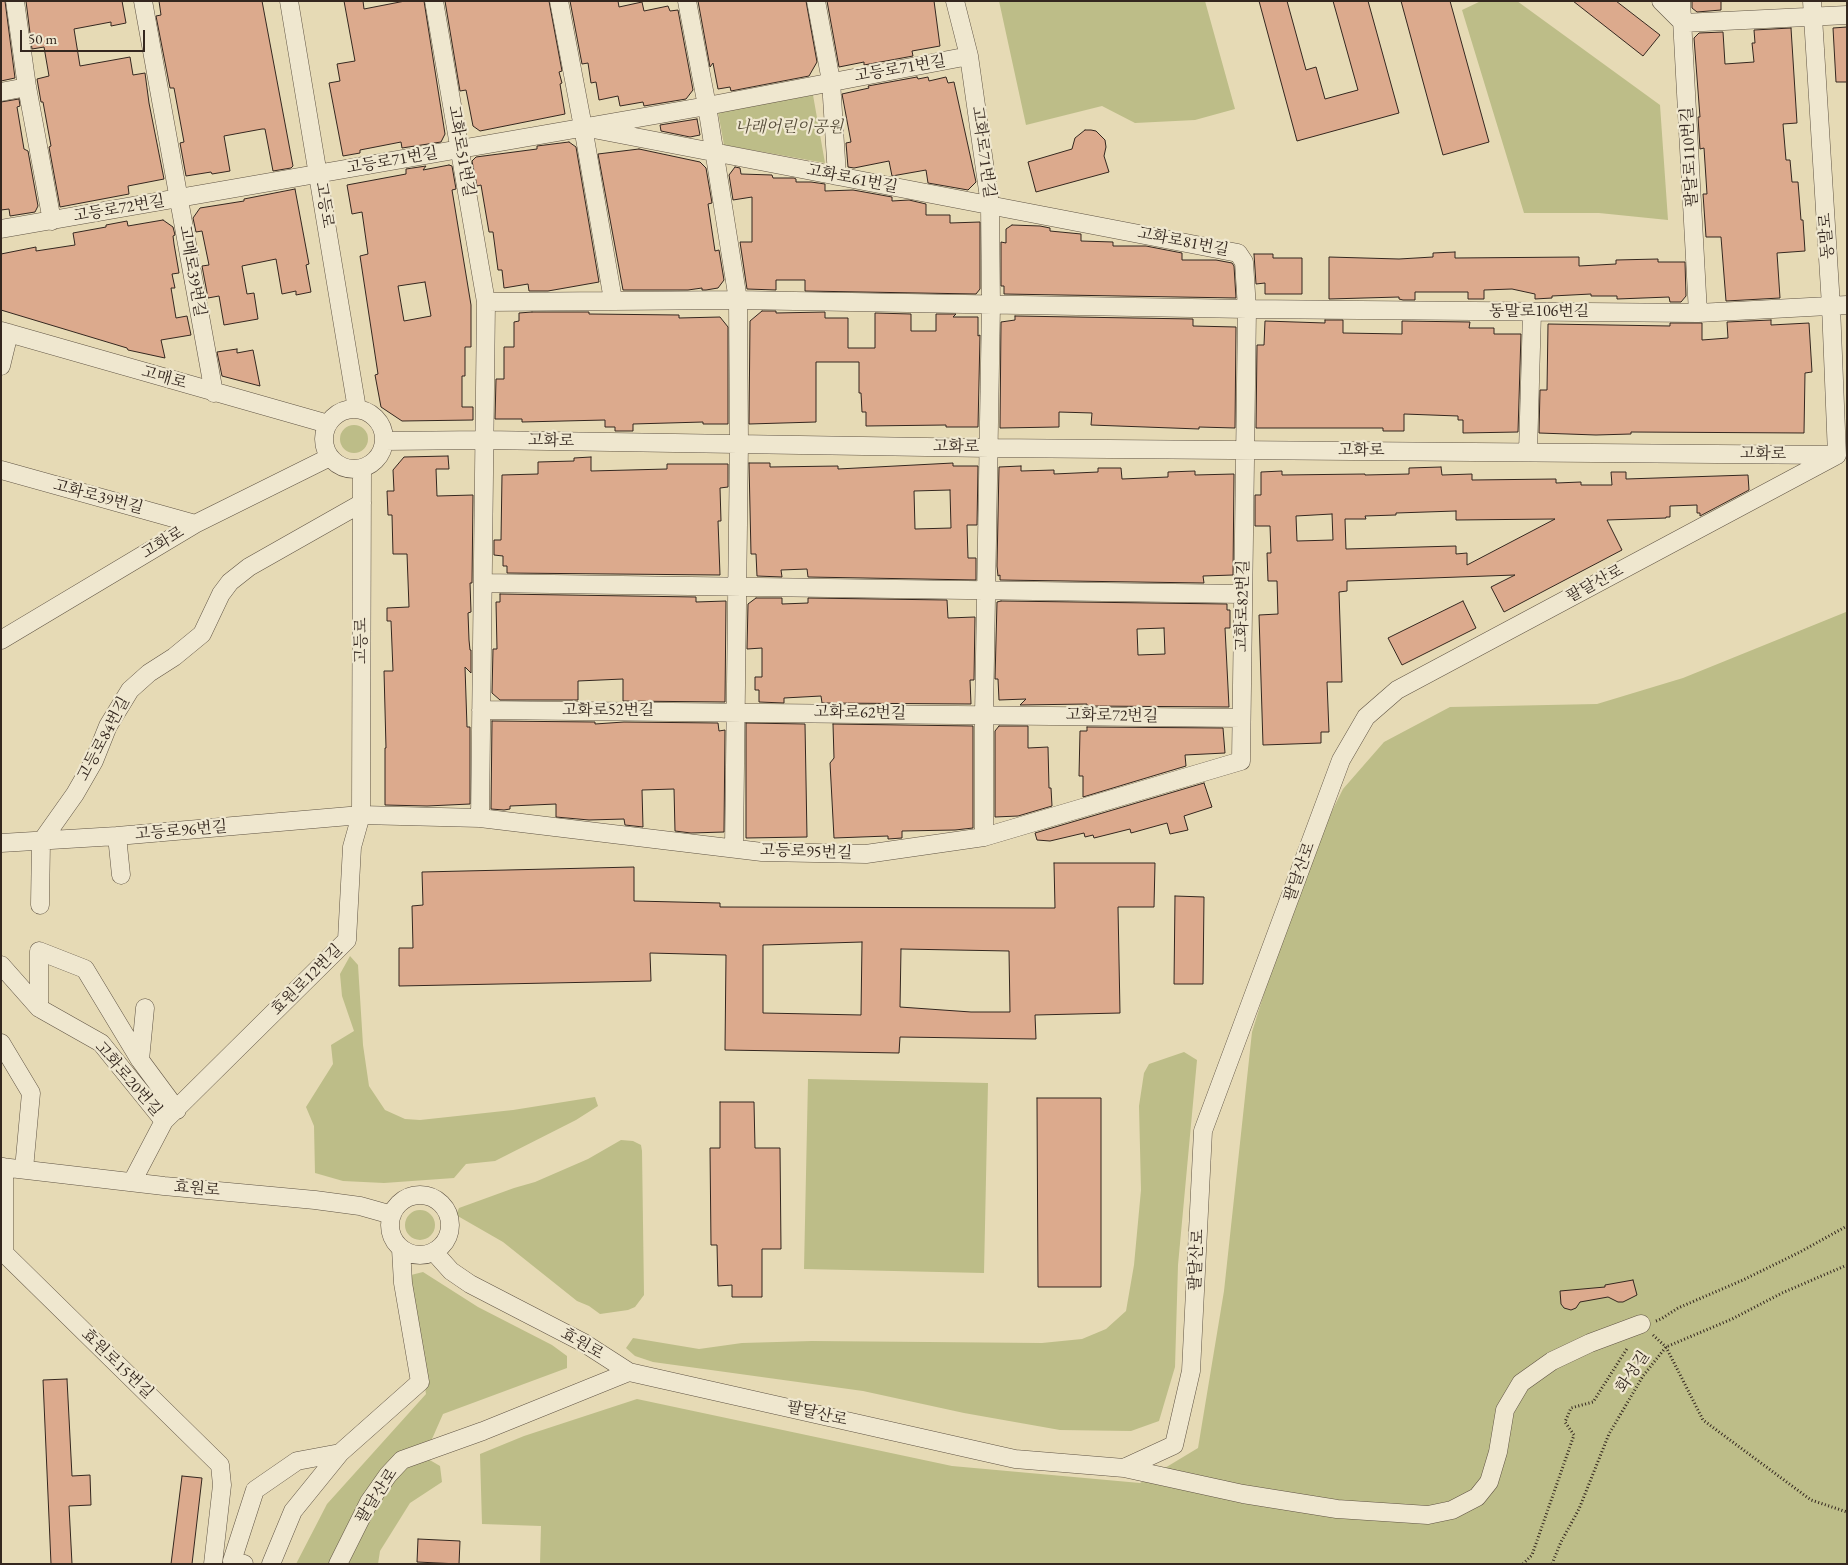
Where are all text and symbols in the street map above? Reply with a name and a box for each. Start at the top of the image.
scale bar [22,20,148,52]
text: 50 m [28,29,57,48]
street label: 고등로71번길 [853,52,947,86]
street label: 고화로51번길 [444,104,478,198]
street label: 고화로71번길 [967,105,999,199]
street label: 팔달로110번길 [1678,106,1702,208]
park label: 나래어린이공원 [735,118,843,138]
street label: 고등로71번길 [345,144,439,178]
street label: 고화로61번길 [805,161,899,197]
street label: 고등로 [311,181,337,229]
street label: 고등로72번길 [72,192,166,226]
street label: 동말로 [1816,212,1838,260]
street label: 고매로39번길 [175,224,209,318]
street label: 고화로81번길 [1136,224,1230,260]
street label: 동말로106번길 [1489,302,1589,322]
street label: 고매로 [139,362,189,394]
street label: 고화로 [528,431,574,451]
street label: 고화로 [933,437,979,457]
street label: 고화로 [1338,441,1384,461]
street label: 고화로 [1740,444,1786,464]
street label: 고화로39번길 [51,476,145,518]
street label: 고화로 [138,523,188,563]
street label: 고화로82번길 [1233,560,1253,652]
street label: 팔달산로 [1563,561,1627,607]
street label: 고등로 [352,618,372,664]
street label: 고등로84번길 [74,694,134,784]
street label: 고화로52번길 [562,701,654,721]
street label: 고화로62번길 [814,703,906,723]
street label: 고화로72번길 [1066,706,1158,726]
street label: 고등로96번길 [134,817,228,845]
street label: 팔달산로 [1280,840,1320,904]
street label: 고등로95번길 [759,841,853,863]
street label: 효원로12번길 [267,940,347,1020]
street label: 고화로20번길 [90,1038,166,1120]
street label: 효원로 [173,1177,221,1201]
street label: 팔달산로 [1186,1229,1208,1291]
street label: 효원로 [557,1324,607,1364]
street label: 효원로15번길 [77,1325,157,1403]
street label: 화성길 [1612,1347,1654,1397]
street label: 팔달산로 [785,1398,849,1430]
street label: 팔달산로 [352,1465,402,1527]

